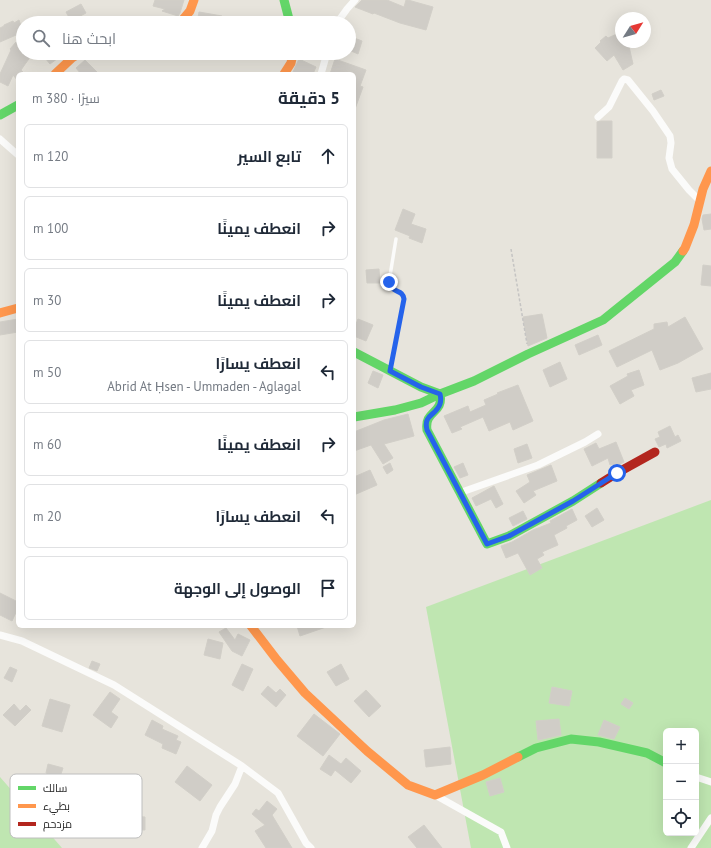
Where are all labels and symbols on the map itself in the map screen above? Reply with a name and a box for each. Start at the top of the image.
north arrow [615,12,651,48]
route end [380,273,398,291]
route start [608,464,626,482]
legend [10,774,142,838]
text: سالك [43,781,67,795]
text: بطيء [43,799,70,815]
text: مزدحم [43,817,72,832]

